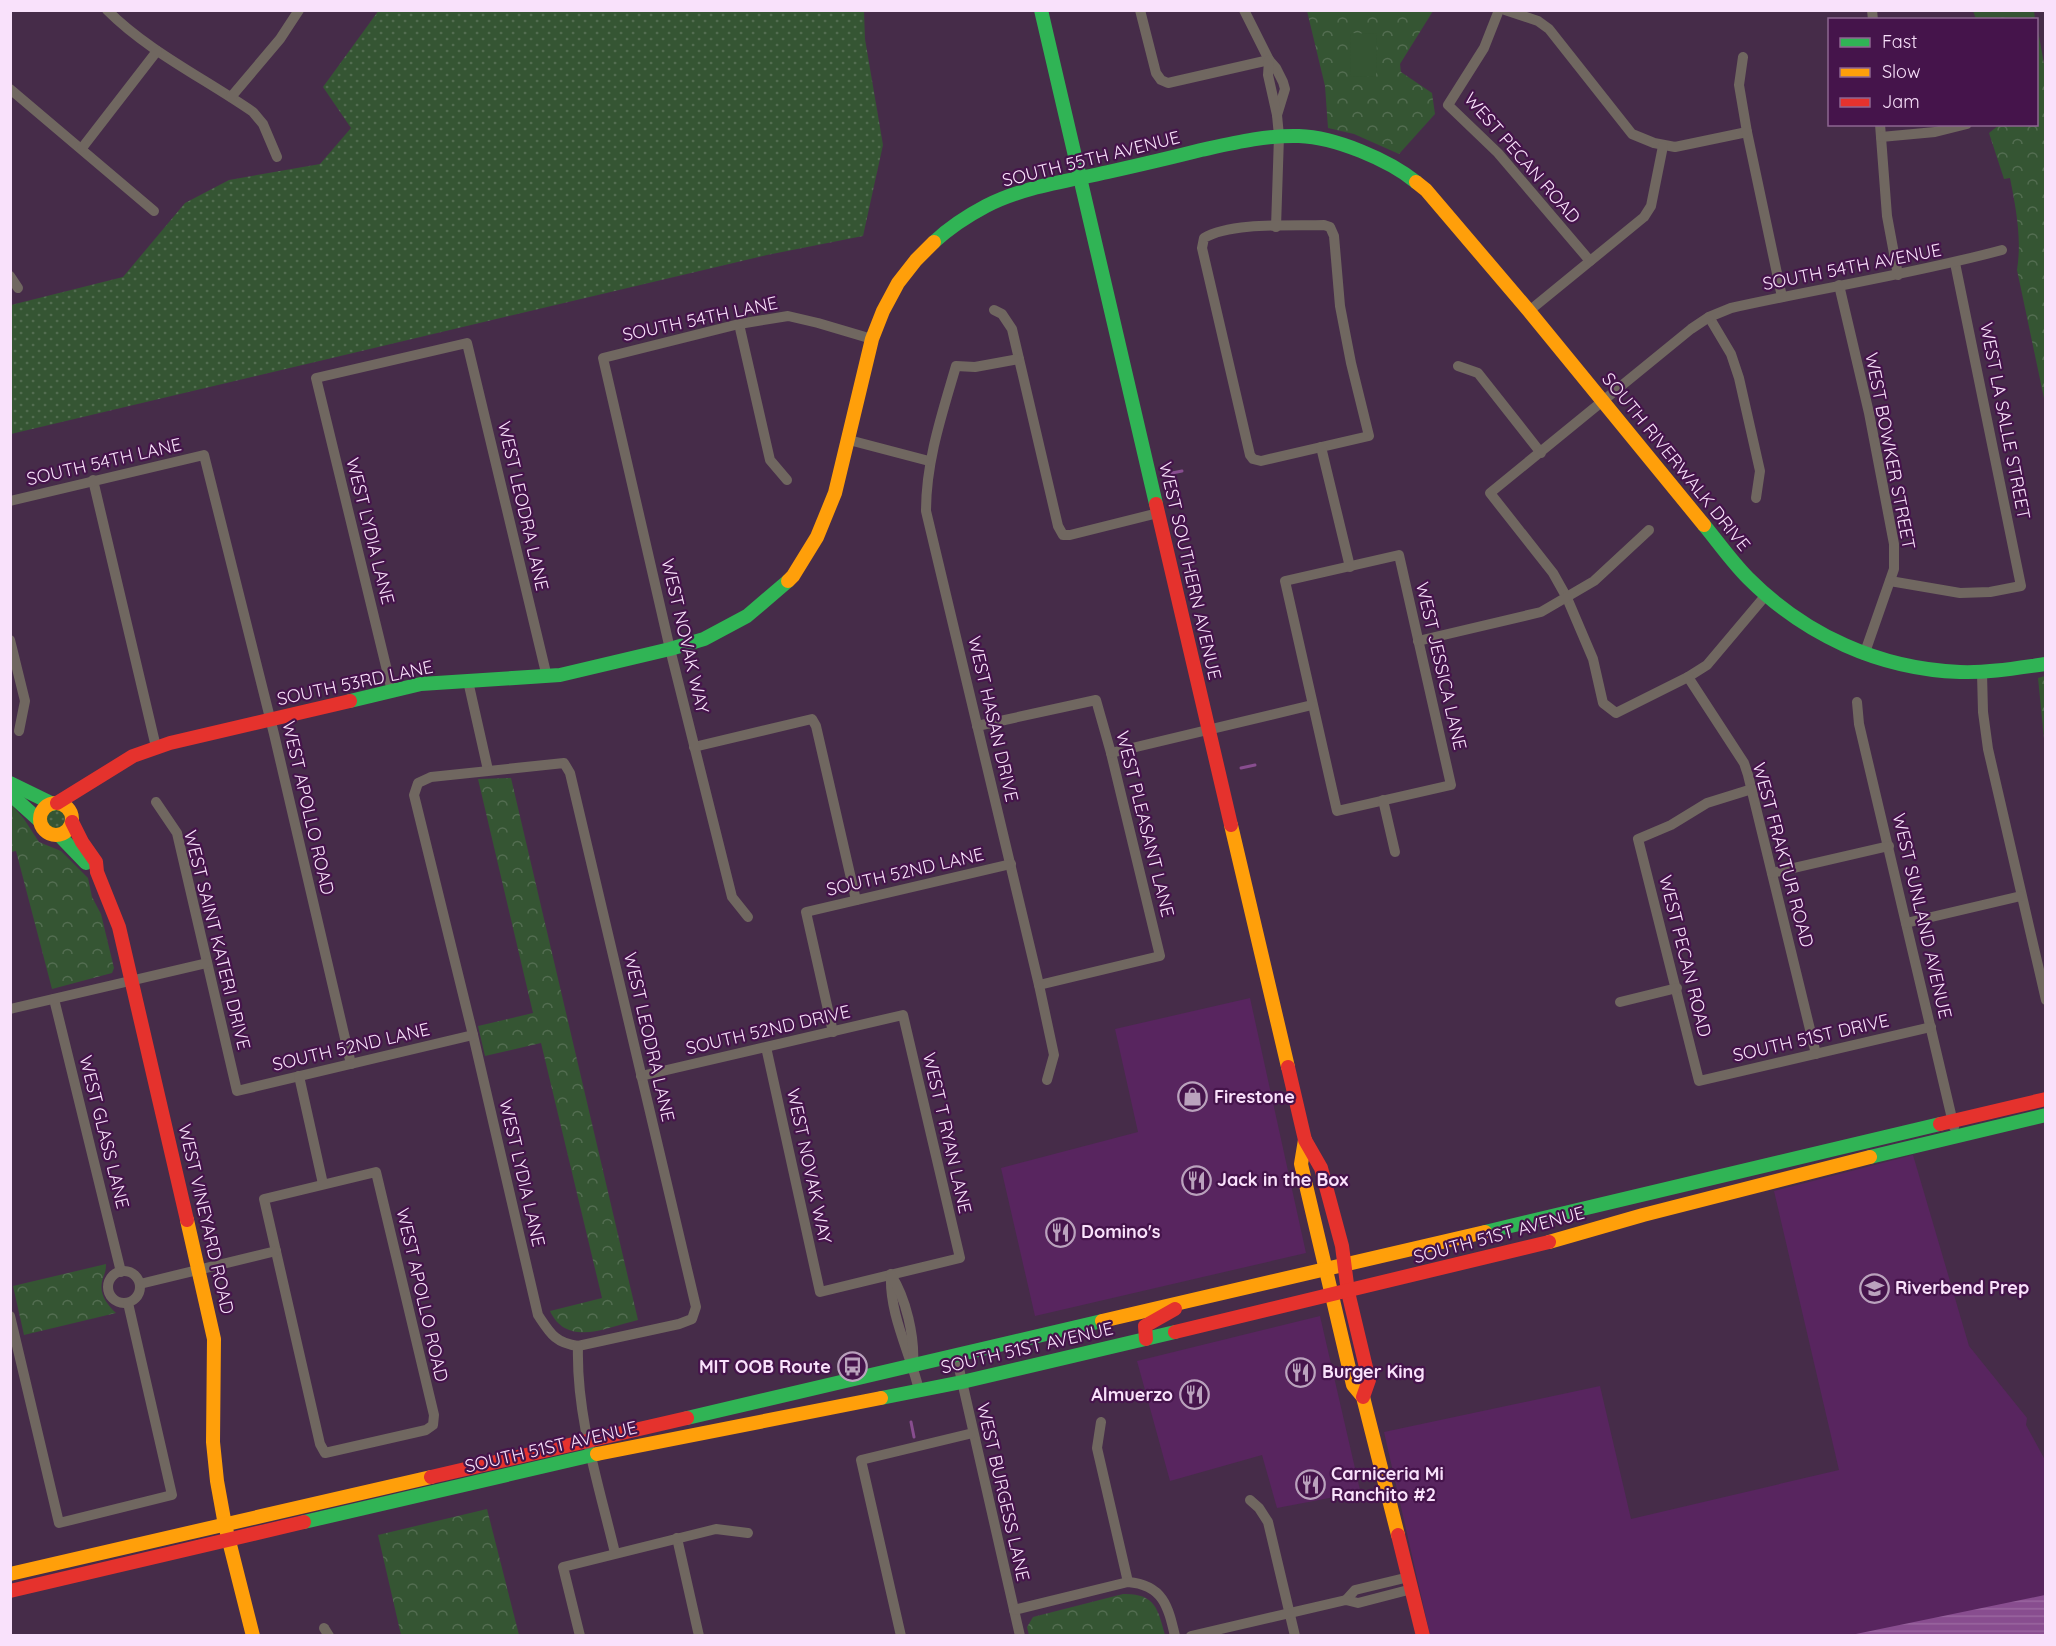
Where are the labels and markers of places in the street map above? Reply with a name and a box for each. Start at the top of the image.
shop icon: Firestone [1177,1081,1209,1113]
place label: Firestone [1214,1085,1295,1108]
restaurant icon: Jack in the Box [1180,1164,1212,1196]
place label: Jack in the Box [1217,1168,1348,1191]
restaurant icon: Domino's [1044,1216,1076,1248]
place label: Domino's [1081,1220,1161,1243]
school or university icon: Riverbend Prep [1858,1272,1890,1304]
place label: Riverbend Prep [1895,1276,2029,1299]
bus stop icon: MIT OOB Route [836,1351,868,1383]
place label: MIT OOB Route [699,1355,831,1378]
restaurant icon: Burger King [1285,1356,1317,1388]
place label: Burger King [1322,1360,1425,1383]
restaurant icon: Almuerzo [1178,1379,1210,1411]
place label: Almuerzo [1091,1383,1173,1406]
place label: Carniceria Mi Ranchito #2 [1331,1462,1444,1506]
restaurant icon: Carniceria Mi Ranchito #2 [1294,1468,1326,1500]

